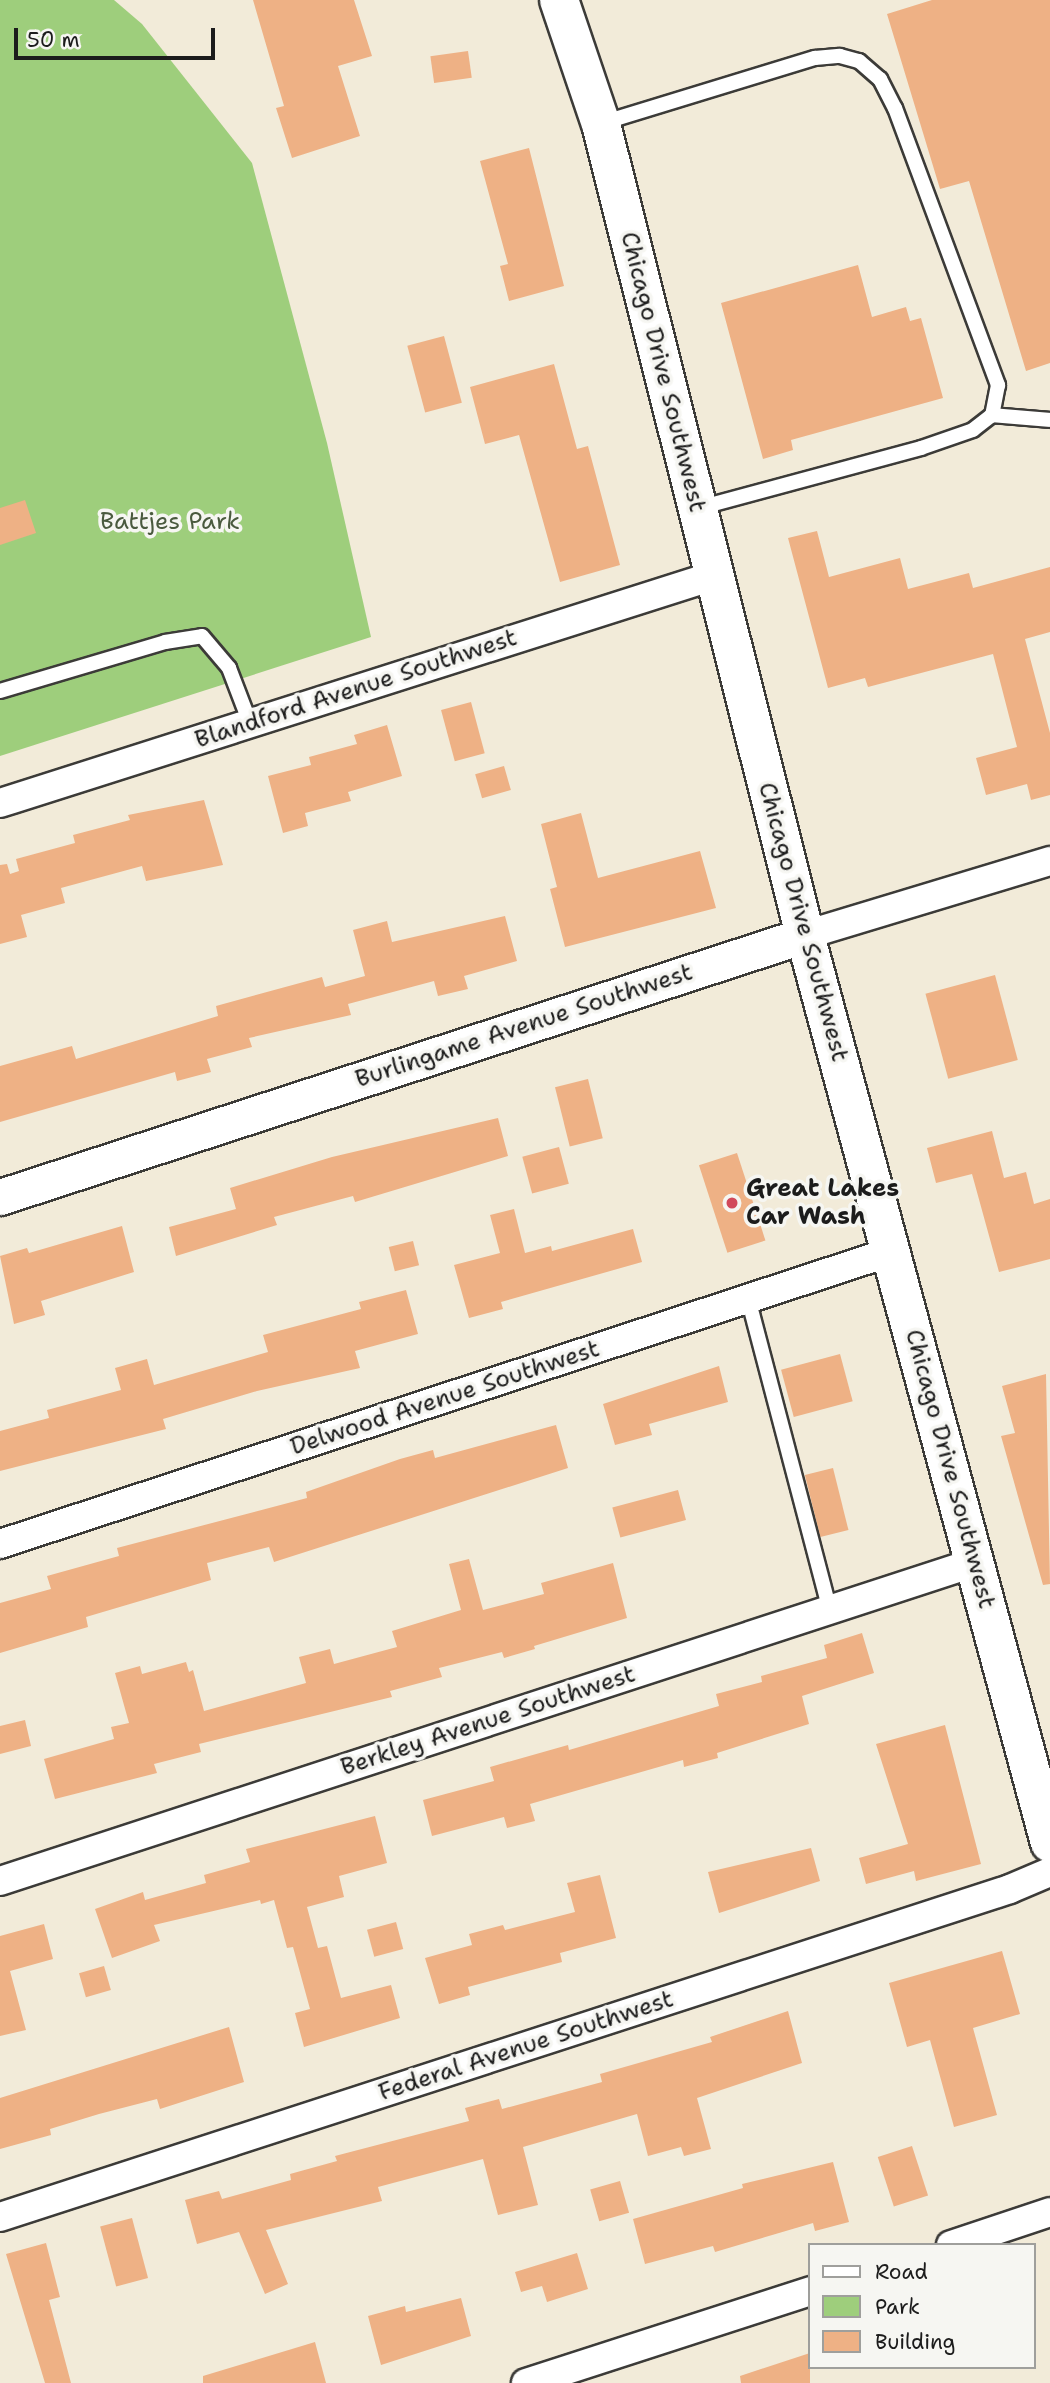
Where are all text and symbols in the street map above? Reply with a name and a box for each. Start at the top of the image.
scale bar [18,14,219,58]
text: 50 m [27,26,80,54]
street label: Chicago Drive Southwest [614,229,712,515]
park label: Battjes Park [100,508,240,536]
street label: Blandford Avenue Southwest [191,623,521,755]
street label: Chicago Drive Southwest [752,779,854,1065]
street label: Burlingame Avenue Southwest [352,958,696,1094]
place label: Great Lakes Car Wash [746,1175,899,1231]
marker: Great Lakes Car Wash [724,1195,740,1211]
street label: Chicago Drive Southwest [899,1326,1001,1612]
street label: Delwood Avenue Southwest [287,1334,603,1462]
street label: Berkley Avenue Southwest [337,1660,639,1782]
street label: Federal Avenue Southwest [375,1985,677,2107]
legend [808,2243,1036,2369]
text: Road [875,2258,928,2286]
text: Park [875,2293,920,2321]
text: Building [875,2328,955,2356]

